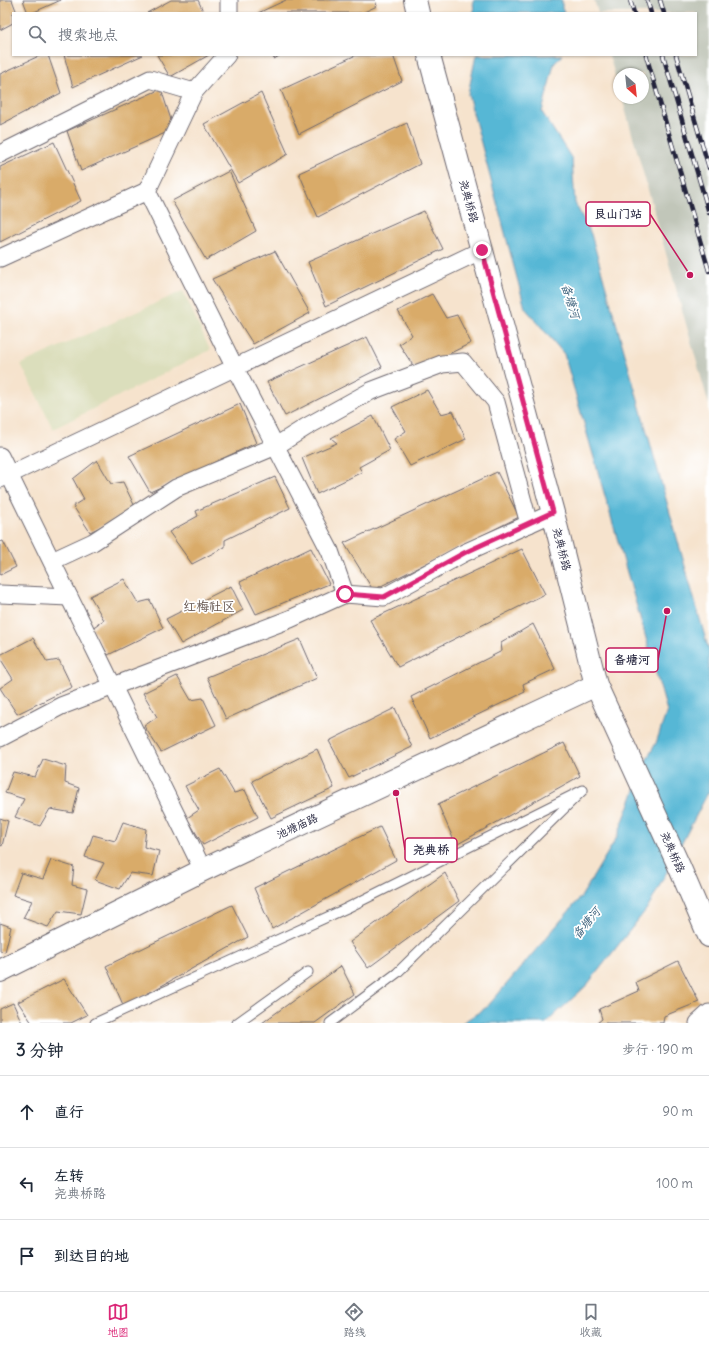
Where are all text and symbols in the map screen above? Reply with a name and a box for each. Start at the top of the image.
search box [12,12,697,56]
icon: search [26,23,48,45]
text: 搜索地点 [58,25,118,44]
north arrow [613,68,649,104]
street label: 尧典桥路 [457,178,481,224]
callout: 艮山门站 [586,202,650,226]
text: 艮山门站 [594,206,642,221]
route end [473,241,491,259]
water label: 备塘河 [559,282,584,322]
street label: 尧典桥路 [550,526,574,572]
route start [336,585,354,603]
district label: 红梅社区 [183,598,235,615]
callout: 备塘河 [606,648,658,672]
text: 备塘河 [614,652,650,667]
street label: 池塘庙路 [274,810,320,842]
street label: 尧典桥路 [658,829,688,875]
callout: 尧典桥 [405,838,457,862]
text: 尧典桥 [413,842,450,857]
water label: 备塘河 [569,903,605,942]
text: 3 分钟 [16,1039,64,1061]
text: 步行 · 190 m [622,1041,693,1058]
icon: ahead [16,1101,38,1123]
text: 直行 [54,1102,84,1121]
text: 90 m [662,1103,693,1120]
text: 左转 [54,1166,84,1185]
icon: left [16,1173,38,1195]
text: 100 m [656,1175,693,1192]
text: 尧典桥路 [54,1185,106,1202]
icon: arrive [16,1245,38,1267]
text: 到达目的地 [54,1246,129,1265]
tab: 地图 [107,1301,129,1339]
tab: 路线 [343,1301,365,1339]
tab: 收藏 [580,1301,602,1339]

